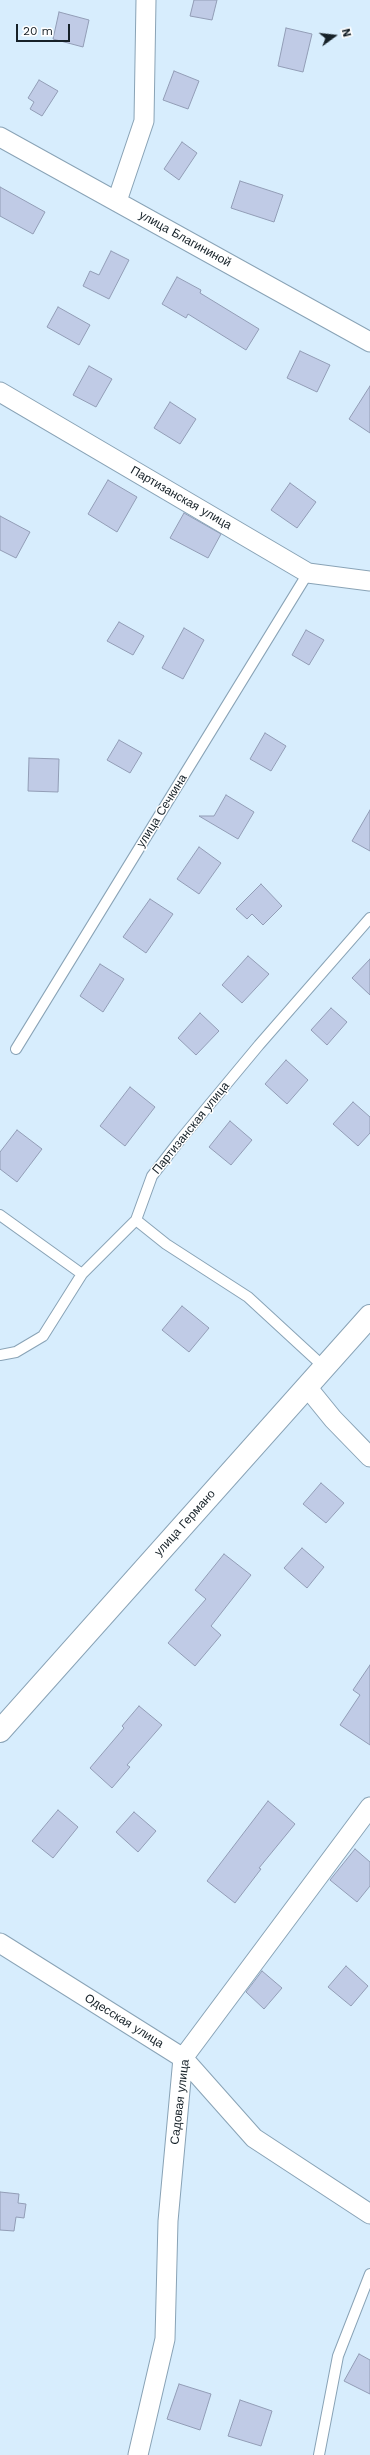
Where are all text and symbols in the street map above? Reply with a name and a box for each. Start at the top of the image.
scale bar [18,16,72,42]
north arrow [314,16,354,56]
text: 20 m [23,24,53,38]
text: N [339,27,353,38]
street label: улица Благининой [137,208,233,270]
street label: Партизанская улица [128,463,234,533]
street label: улица Сечкина [134,772,190,850]
street label: Партизанская улица [149,1079,233,1177]
street label: улица Германо [151,1487,219,1559]
street label: Одесская улица [82,1991,166,2051]
street label: Садовая улица [168,2059,192,2145]

